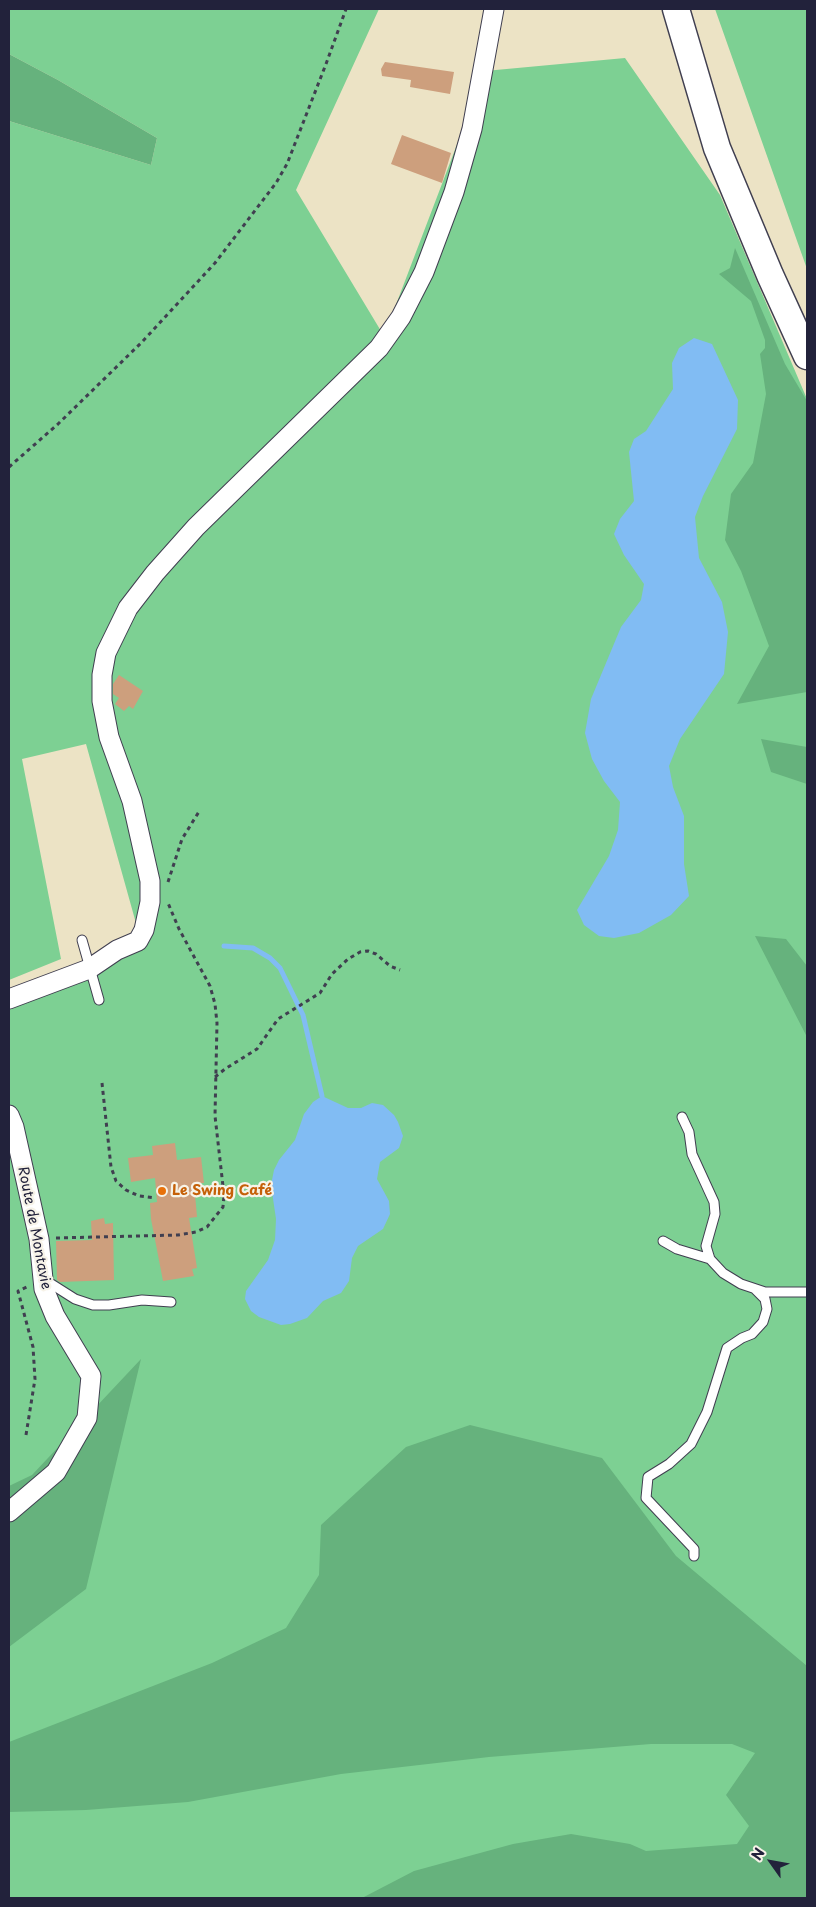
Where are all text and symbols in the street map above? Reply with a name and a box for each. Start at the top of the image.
street label: Route de Montavie [14,1165,54,1291]
place label: Le Swing Café [172,1183,272,1199]
marker: Le Swing Café [156,1185,168,1197]
north arrow [746,1837,796,1887]
text: N [746,1844,770,1864]

